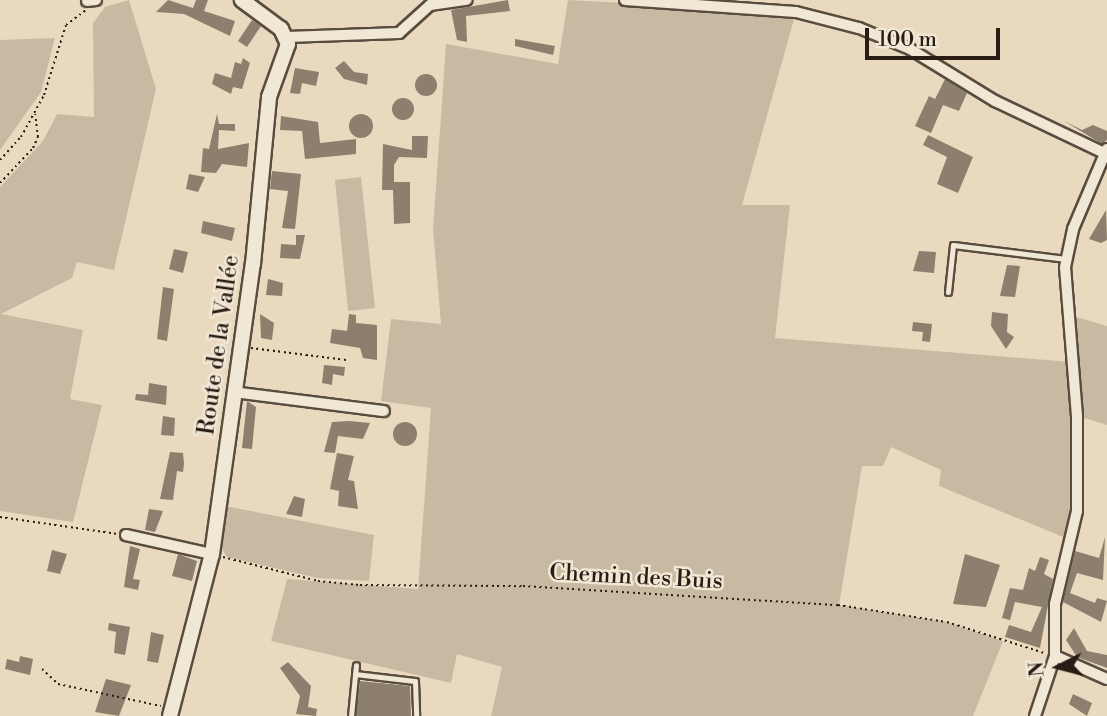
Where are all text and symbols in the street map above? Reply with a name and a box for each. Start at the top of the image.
scale bar [869,14,1004,58]
text: 100 m [878,27,937,53]
street label: Route de la Vallée [193,253,245,437]
street label: Chemin des Buis [549,559,723,595]
north arrow [1023,632,1093,702]
text: N [1024,660,1050,678]

